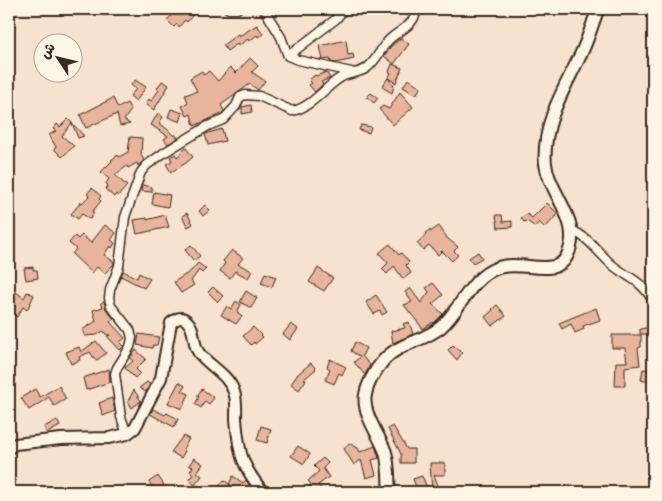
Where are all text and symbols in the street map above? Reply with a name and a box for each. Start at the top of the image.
north arrow [32,32,82,82]
text: ش [36,40,60,63]

